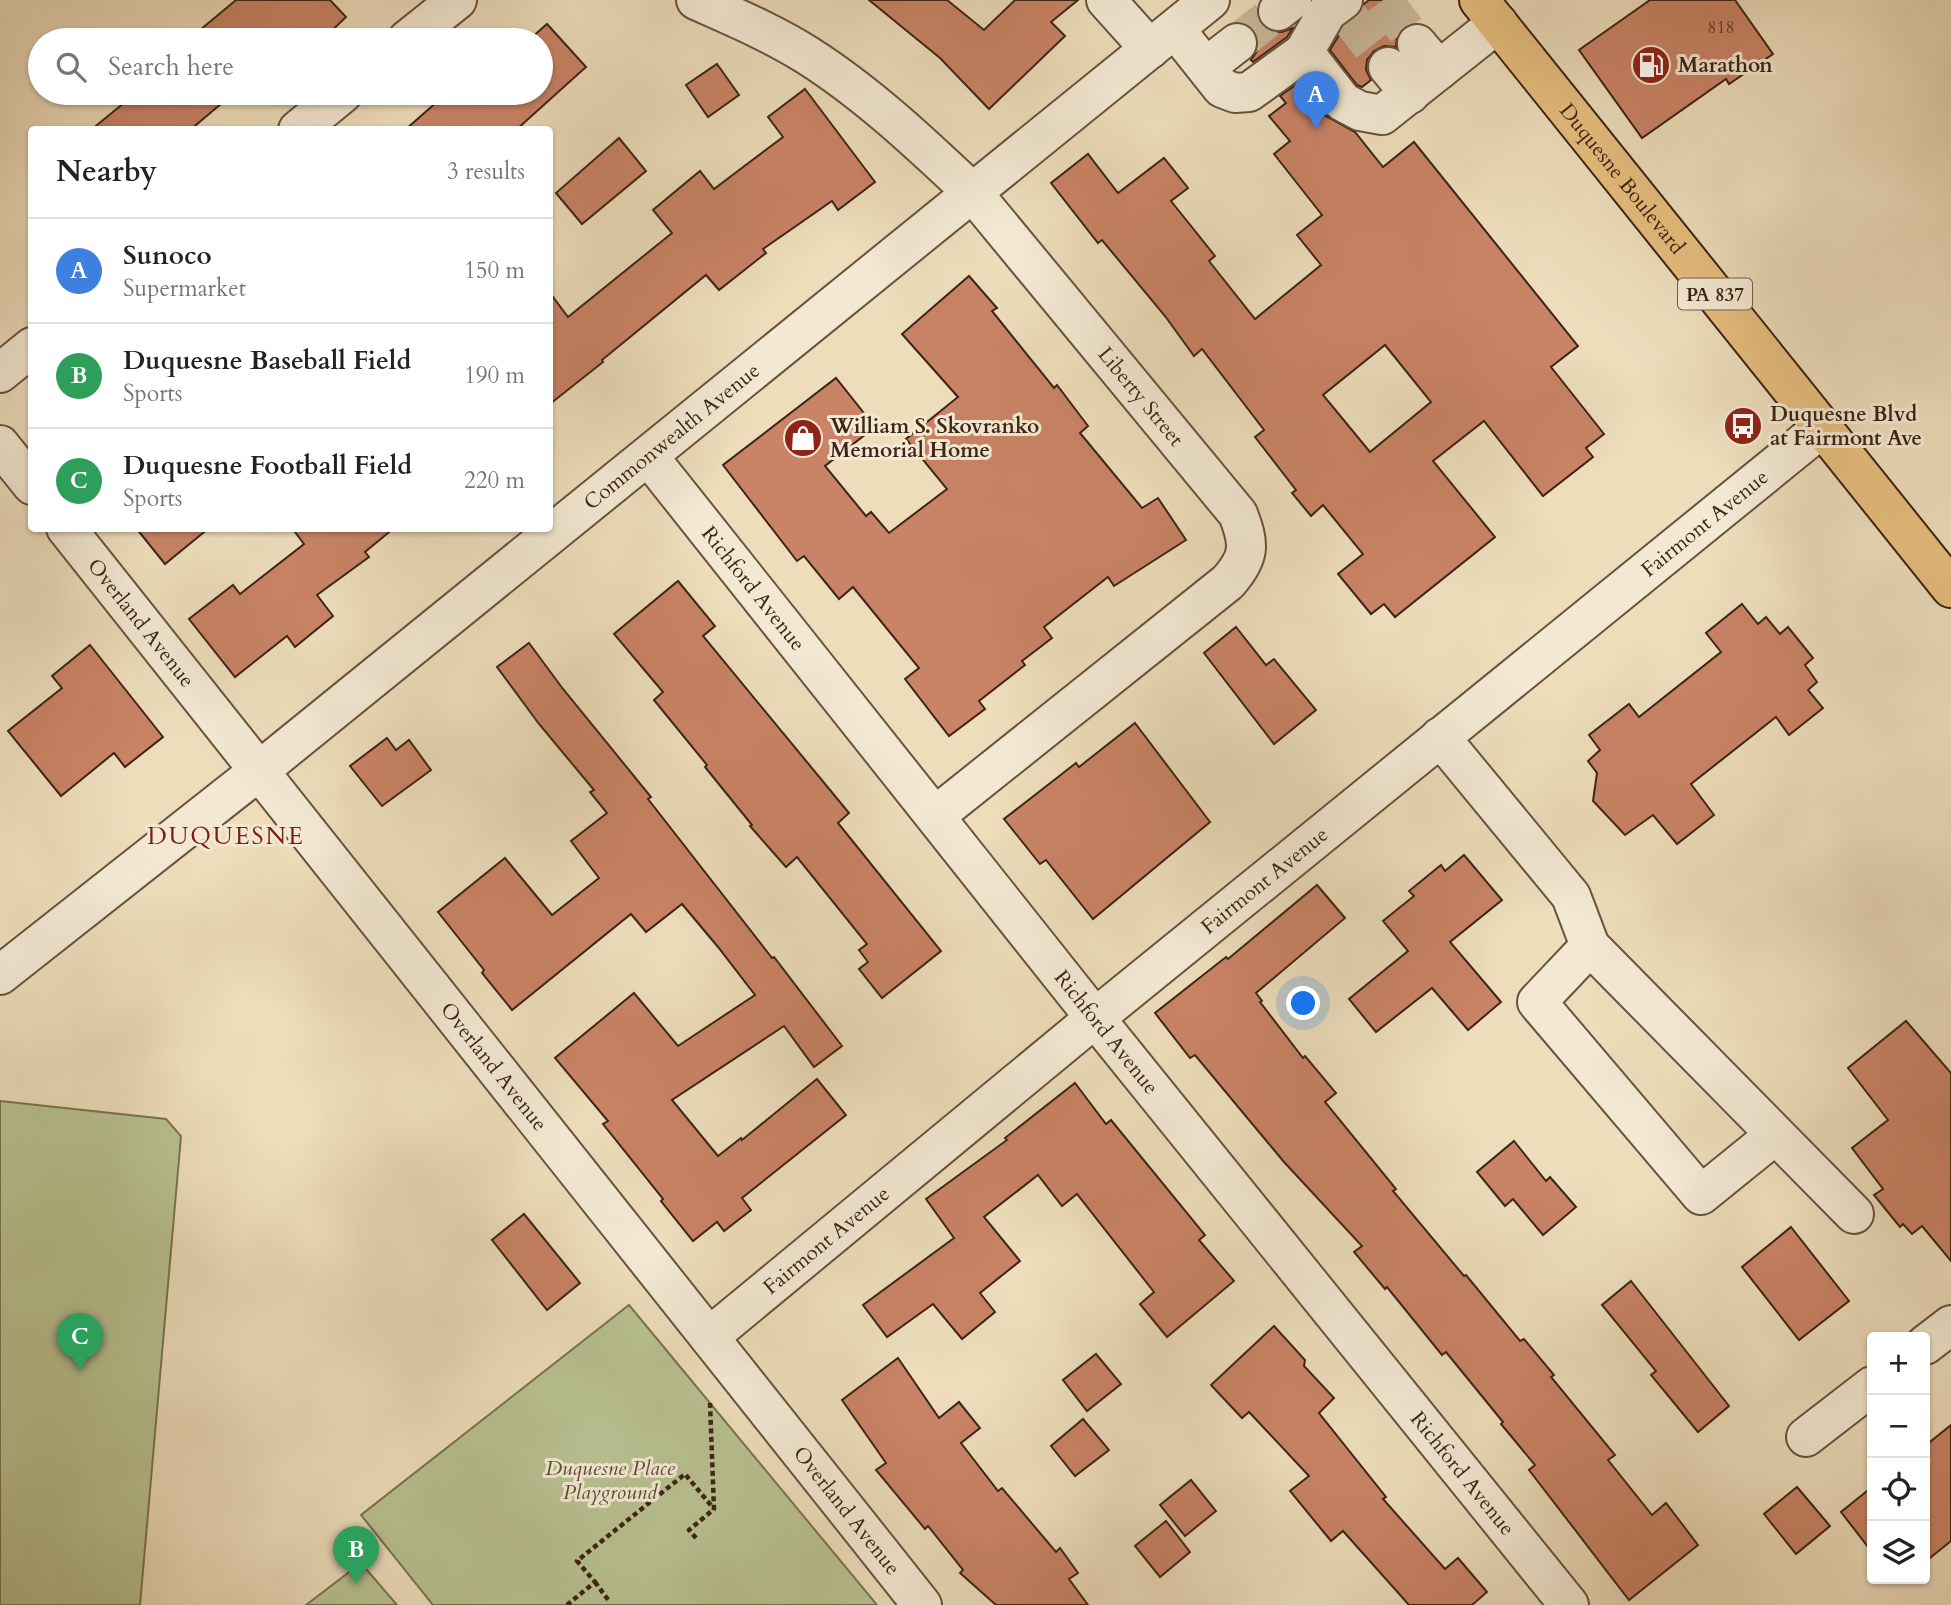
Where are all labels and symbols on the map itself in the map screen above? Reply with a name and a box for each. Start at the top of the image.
house number: 818 [1707,15,1735,40]
fuel station icon: Marathon [1630,44,1672,86]
place label: Marathon [1678,51,1773,80]
pin: A [1293,71,1339,129]
street label: Duquesne Boulevard [1553,97,1691,260]
road number: PA 837 [1678,278,1752,310]
street label: Liberty Street [1091,341,1191,453]
street label: Commonwealth Avenue [578,357,766,517]
place label: Duquesne Blvd at Fairmont Ave [1770,400,1922,453]
bus stop icon: Duquesne Blvd at Fairmont Ave [1722,405,1764,447]
place label: William S. Skovranko Memorial Home [829,412,1039,465]
shop icon: William S. Skovranko Memorial Home [782,417,824,459]
street label: Fairmont Avenue [1635,463,1775,584]
street label: Richford Avenue [695,520,812,657]
street label: Overland Avenue [81,552,201,694]
district label: DUQUESNE [147,820,305,853]
street label: Fairmont Avenue [1195,820,1334,941]
street label: Richford Avenue [1047,964,1165,1101]
your location [1286,986,1320,1020]
street label: Overland Avenue [433,996,554,1138]
street label: Fairmont Avenue [757,1180,896,1301]
pin: C [57,1313,103,1371]
street label: Richford Avenue [1403,1405,1521,1542]
street label: Overland Avenue [786,1440,907,1581]
park label: Duquesne Place Playground [545,1454,676,1507]
pin: B [333,1526,379,1584]

